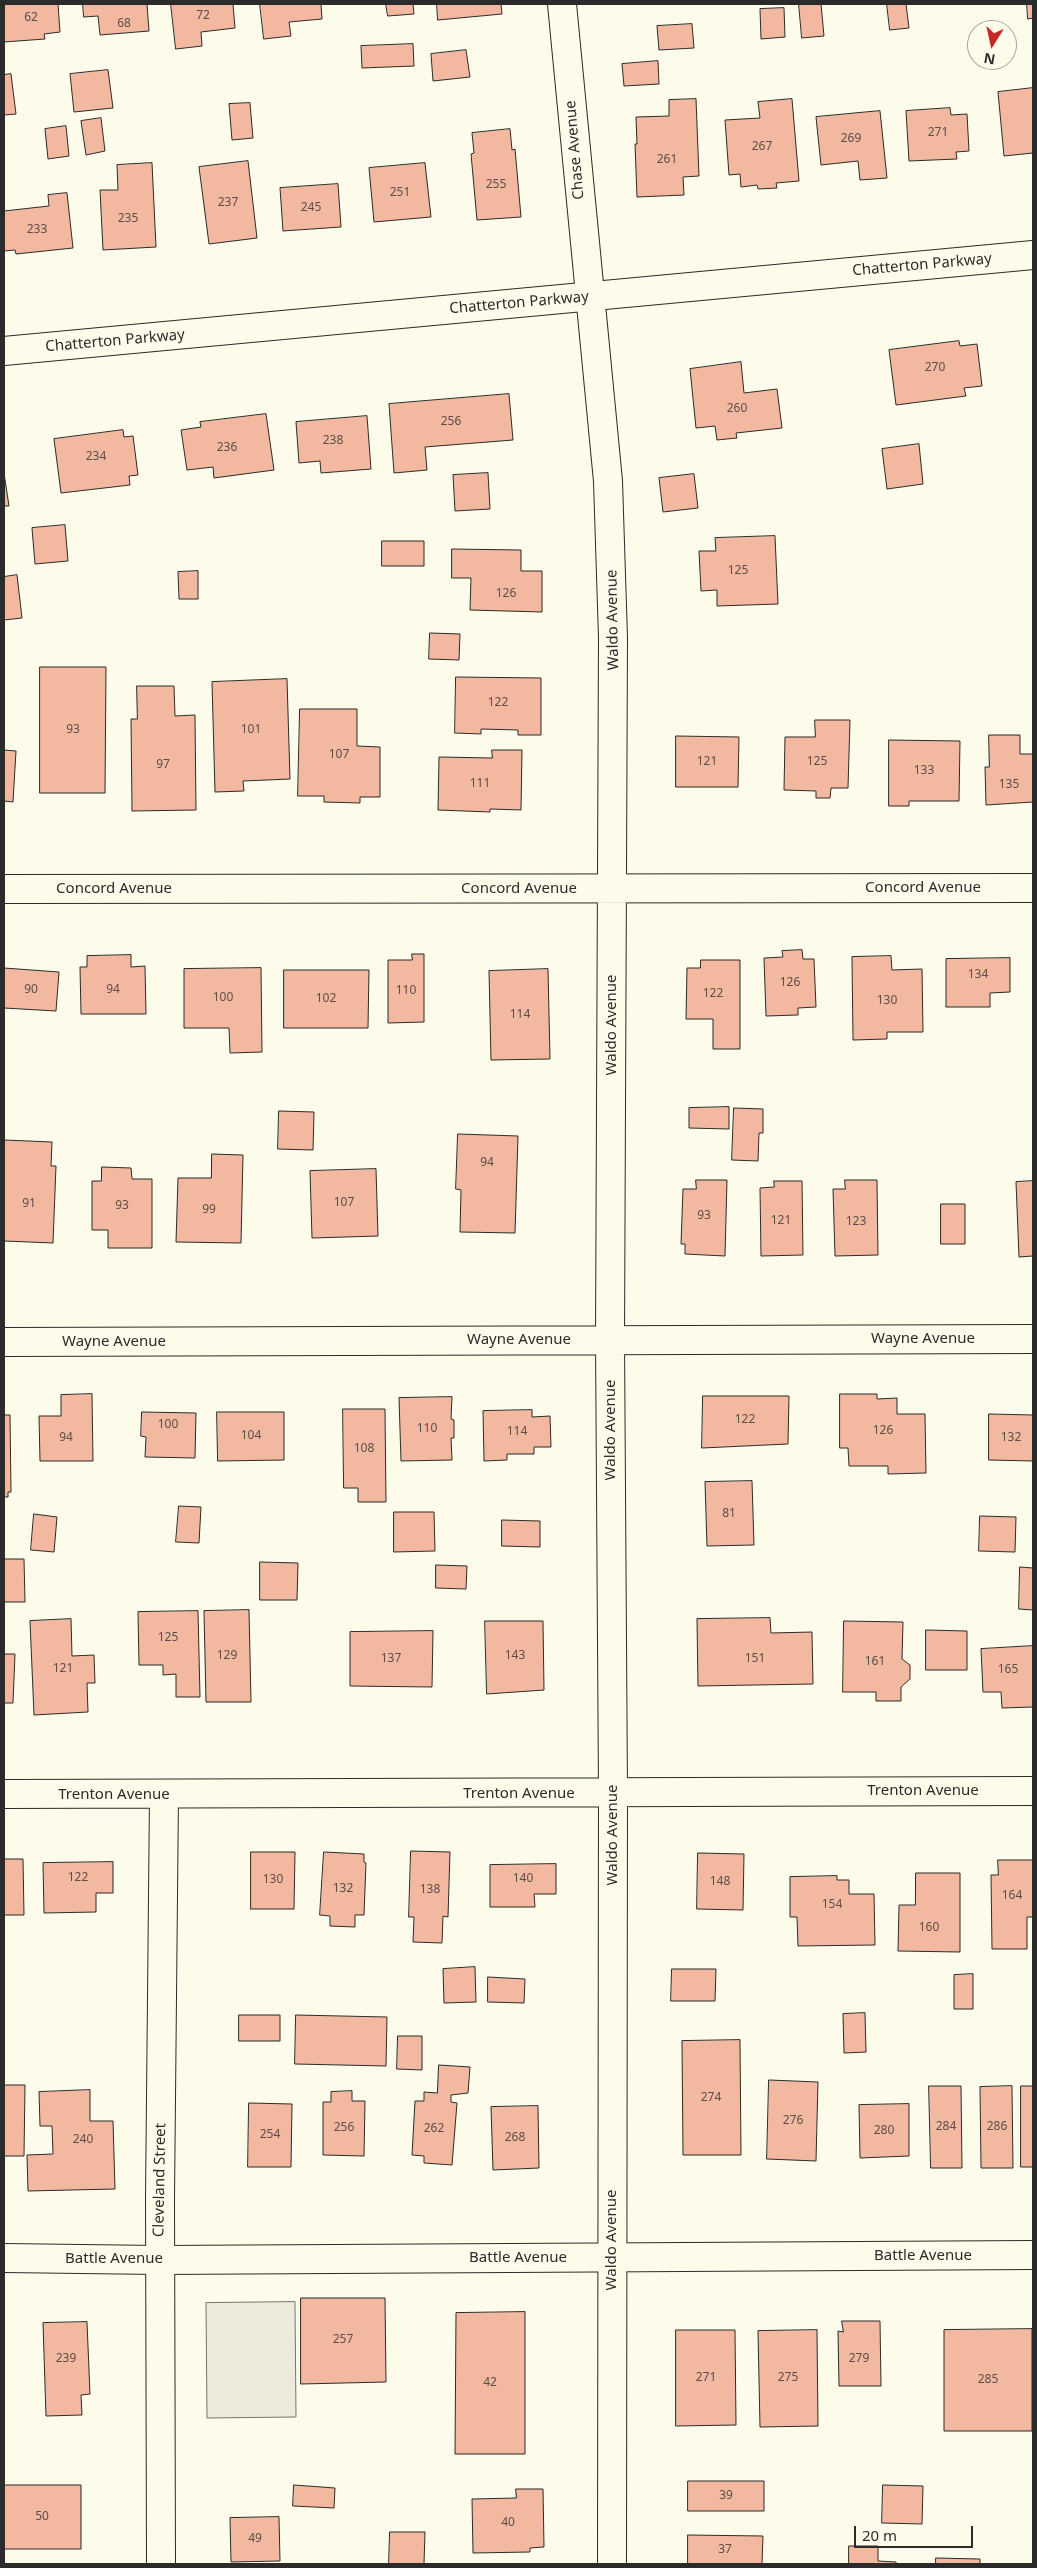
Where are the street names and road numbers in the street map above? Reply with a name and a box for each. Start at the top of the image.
street label: Chase Avenue [562,100,588,200]
street label: Chatterton Parkway [852,250,992,280]
street label: Chatterton Parkway [449,288,589,318]
street label: Chatterton Parkway [45,326,185,356]
street label: Waldo Avenue [603,569,623,671]
street label: Concord Avenue [865,879,981,897]
street label: Concord Avenue [56,880,172,898]
street label: Concord Avenue [461,880,577,898]
street label: Waldo Avenue [603,975,621,1075]
street label: Wayne Avenue [871,1330,975,1348]
street label: Wayne Avenue [467,1331,571,1349]
street label: Wayne Avenue [62,1333,166,1351]
street label: Waldo Avenue [602,1380,620,1480]
street label: Trenton Avenue [867,1782,979,1800]
street label: Trenton Avenue [463,1785,575,1803]
street label: Waldo Avenue [604,1785,622,1885]
street label: Trenton Avenue [58,1786,170,1804]
street label: Cleveland Street [150,2123,170,2237]
street label: Waldo Avenue [603,2190,621,2290]
street label: Battle Avenue [874,2247,972,2265]
street label: Battle Avenue [469,2249,567,2267]
street label: Battle Avenue [65,2250,163,2268]

